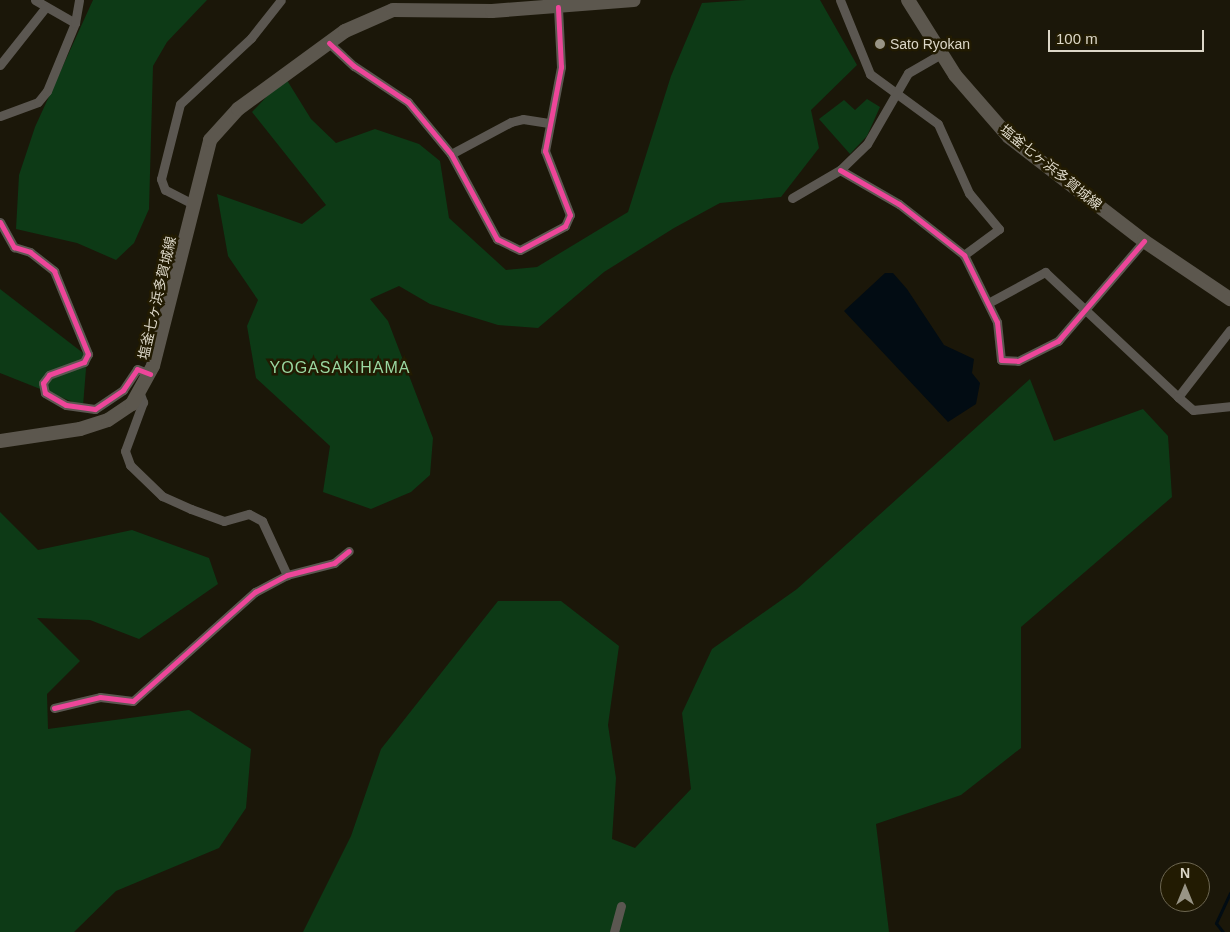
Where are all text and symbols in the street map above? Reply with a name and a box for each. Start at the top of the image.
scale bar [1050,20,1206,52]
text: 100 m [1056,30,1098,47]
place label: Sato Ryokan [890,36,970,52]
marker: Sato Ryokan [874,38,886,50]
street label: 塩釜七ヶ浜多賀城線 [997,121,1105,213]
street label: 塩釜七ヶ浜多賀城線 [135,235,179,361]
district label: YOGASAKIHAMA [268,358,412,378]
north arrow [1160,862,1210,912]
text: N [1180,865,1190,881]

